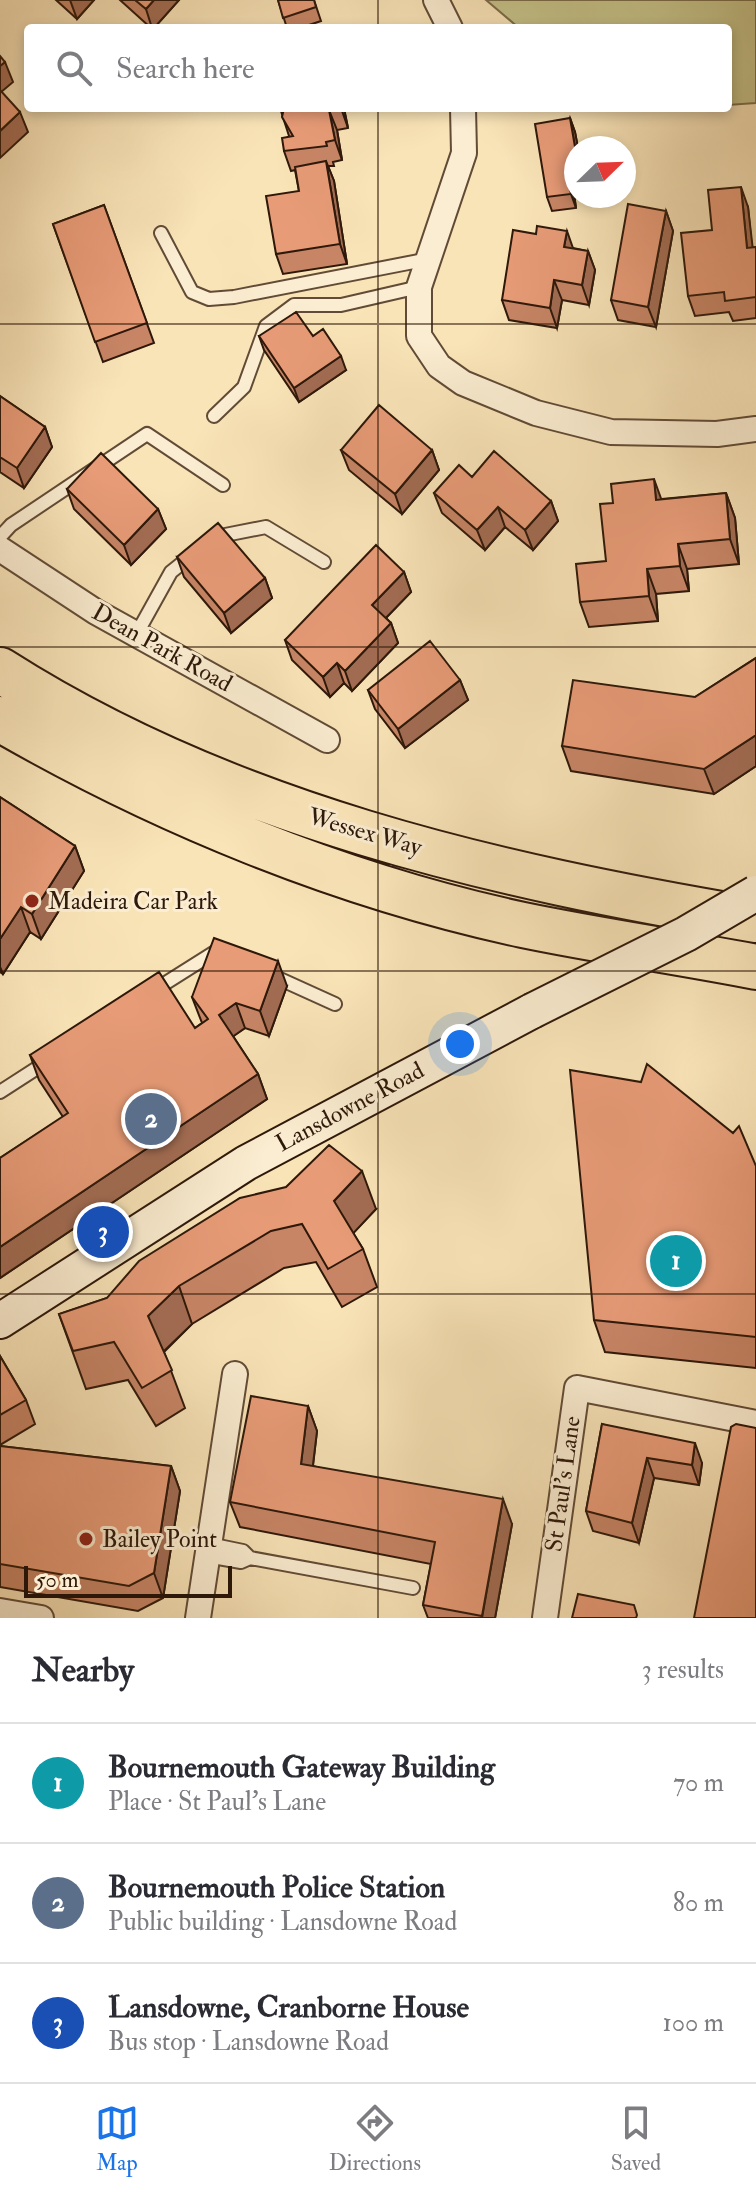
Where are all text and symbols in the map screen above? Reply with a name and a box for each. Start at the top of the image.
search box [24,24,732,112]
icon: search [52,46,96,90]
text: Search here [116,50,255,87]
north arrow [564,136,636,208]
street label: Dean Park Road [86,597,238,699]
street label: Wessex Way [304,801,426,863]
place label: Madeira Car Park [48,886,219,917]
marker: Madeira Car Park [23,892,41,910]
your location [440,1024,480,1064]
street label: Lansdowne Road [271,1055,430,1159]
pin: 2 [125,1089,177,1149]
pin: 3 [77,1202,129,1262]
pin: 1 [650,1231,702,1291]
street label: St Paul's Lane [538,1414,588,1554]
place label: Bailey Point [102,1524,217,1555]
marker: Bailey Point [77,1530,95,1548]
scale bar [24,1562,232,1598]
text: 50 m [36,1566,78,1594]
text: Nearby [32,1649,134,1692]
text: 3 results [642,1654,724,1686]
text: Bournemouth Gateway Building [108,1749,495,1786]
text: 1 [53,1767,63,1799]
text: 70 m [673,1767,724,1799]
text: Place · St Paul's Lane [108,1786,326,1818]
text: Bournemouth Police Station [108,1869,445,1906]
text: 2 [51,1887,65,1919]
text: 80 m [673,1887,724,1919]
text: Public building · Lansdowne Road [108,1906,457,1938]
text: Lansdowne, Cranborne House [108,1989,469,2026]
text: 3 [53,2007,63,2039]
text: 100 m [663,2007,724,2039]
text: Bus stop · Lansdowne Road [108,2026,389,2058]
tab: Map [95,2101,139,2177]
tab: Directions [329,2101,421,2177]
tab: Saved [611,2101,661,2177]

